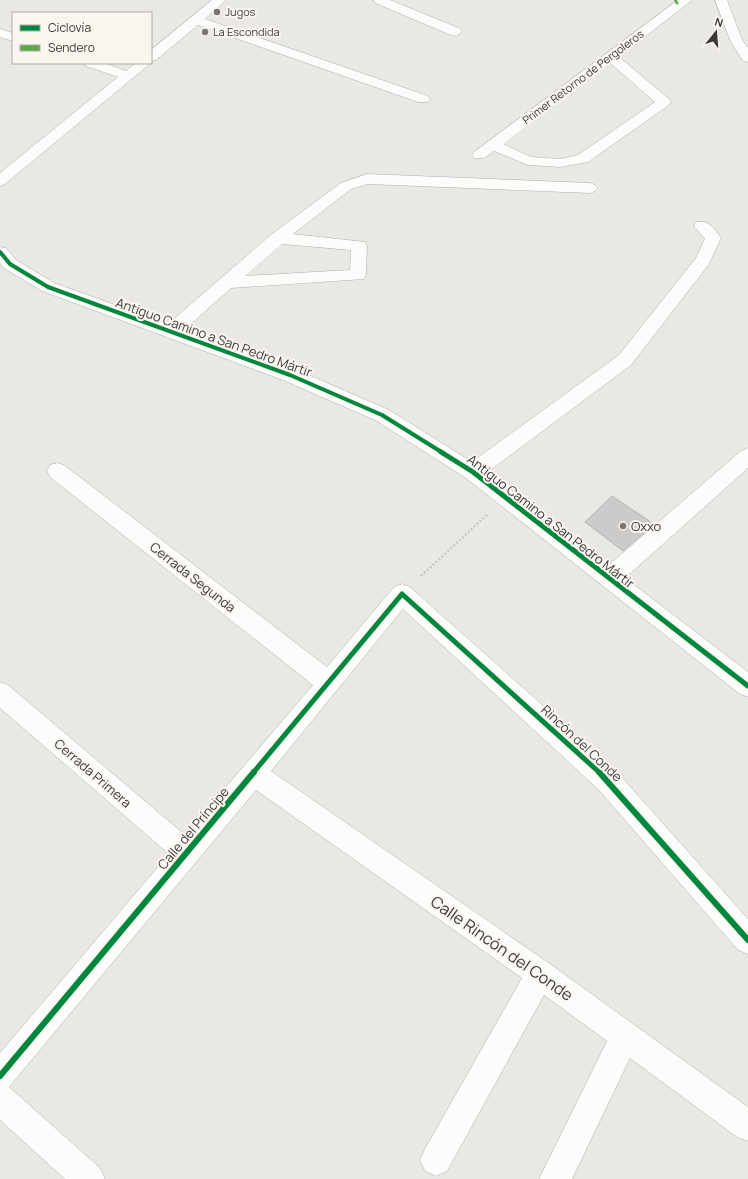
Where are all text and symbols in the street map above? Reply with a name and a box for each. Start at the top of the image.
place label: Jugos [225,4,256,19]
marker: Jugos [212,7,222,17]
legend [12,12,152,64]
north arrow [696,12,736,52]
text: N [713,14,725,30]
text: Ciclovía [48,19,91,36]
place label: La Escondida [213,24,280,39]
street label: Primer Retorno de Pergoleros [519,26,647,127]
marker: La Escondida [200,27,210,37]
text: Sendero [48,39,95,56]
street label: Antiguo Camino a San Pedro Mártir [113,293,315,381]
street label: Antiguo Camino a San Pedro Mártir [464,450,639,592]
place label: Oxxo [631,517,662,535]
marker: Oxxo [618,521,628,531]
street label: Cerrada Segunda [146,538,240,616]
street label: Rincón del Conde [538,701,627,786]
street label: Cerrada Primera [51,735,135,811]
street label: Calle del Príncipe [153,783,233,873]
street label: Calle Rincón del Conde [426,890,578,1006]

